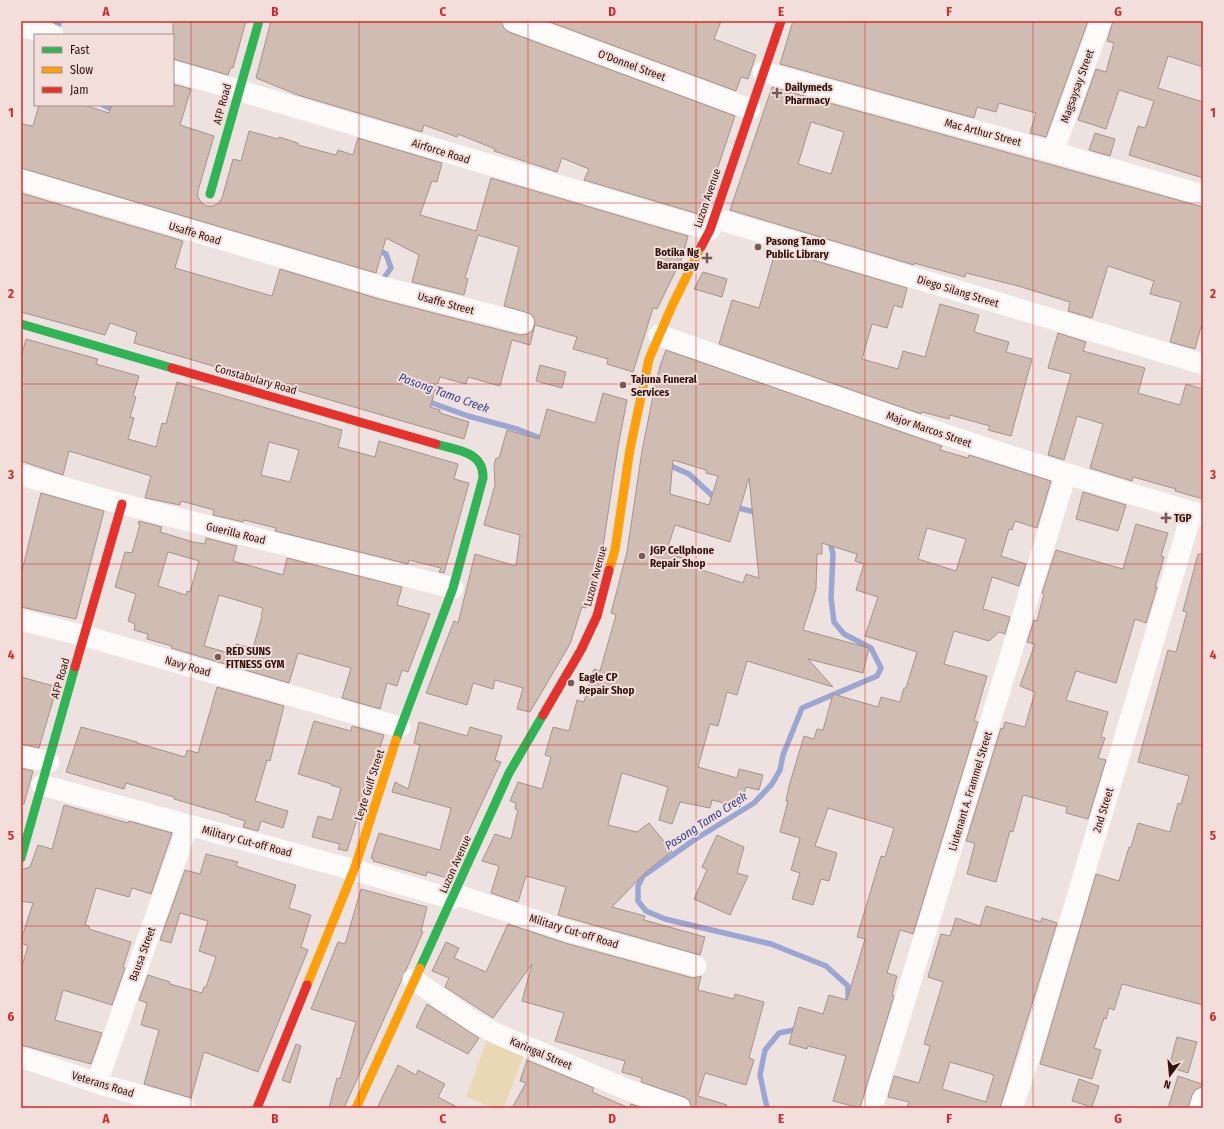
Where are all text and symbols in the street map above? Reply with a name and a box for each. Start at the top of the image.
text: A [101,4,110,19]
text: B [271,4,279,19]
text: C [440,4,447,19]
text: D [608,4,616,19]
text: E [778,4,784,19]
text: F [946,4,952,19]
text: G [1114,4,1122,19]
legend [34,34,174,106]
text: Fast [70,43,89,57]
street label: O'Donnel Street [596,47,668,84]
street label: Magsaysay Street [1058,47,1097,125]
text: Slow [70,63,93,77]
place label: Dailymeds Pharmacy [785,81,833,107]
street label: AFP Road [211,82,234,126]
text: Jam [70,83,88,97]
marker: Dailymeds Pharmacy [772,88,782,98]
text: 1 [8,105,14,120]
text: 1 [1210,105,1216,120]
street label: Mac Arthur Street [943,116,1023,149]
street label: Airforce Road [410,136,472,167]
street label: Luzon Avenue [691,167,724,230]
street label: Usaffe Road [167,219,223,248]
place label: Pasong Tamo Public Library [766,235,830,261]
marker: Pasong Tamo Public Library [753,242,763,252]
place label: Botika Ng Barangay [655,246,700,272]
marker: Botika Ng Barangay [702,253,712,263]
street label: Diego Silang Street [915,273,1001,310]
text: 2 [7,286,14,301]
text: 2 [1209,286,1216,301]
street label: Usaffe Street [416,290,476,317]
street label: Constabulary Road [213,362,298,397]
water label: Pasong Tamo Creek [397,370,491,416]
place label: Tajuna Funeral Services [631,373,698,399]
marker: Tajuna Funeral Services [618,380,628,390]
street label: Major Marcos Street [884,409,974,450]
text: 3 [7,467,14,482]
text: 3 [1209,467,1216,482]
place label: TGP [1174,512,1191,525]
marker: TGP [1161,513,1171,523]
street label: Guerilla Road [205,520,267,547]
place label: JGP Cellphone Repair Shop [649,544,714,570]
street label: Luzon Avenue [581,545,610,608]
marker: JGP Cellphone Repair Shop [637,551,647,561]
place label: RED SUNS FITNESS GYM [226,645,284,671]
text: 4 [8,647,15,662]
text: 4 [1210,647,1217,662]
marker: RED SUNS FITNESS GYM [213,652,223,662]
street label: Navy Road [163,654,212,679]
street label: AFP Road [48,656,72,700]
place label: Eagle CP Repair Shop [579,671,634,697]
marker: Eagle CP Repair Shop [566,678,576,688]
street label: Liutenant A. Frammel Street [946,729,995,853]
street label: Leyte Gulf Street [352,747,387,823]
street label: 2nd Street [1091,786,1117,834]
water label: Pasong Tamo Creek [662,789,750,853]
street label: Military Cut-off Road [200,823,293,860]
text: 5 [8,828,14,843]
text: 5 [1210,828,1216,843]
street label: Luzon Avenue [437,833,474,895]
street label: Military Cut-off Road [528,912,620,951]
street label: Bausa Street [127,925,158,983]
text: 6 [8,1009,15,1024]
text: 6 [1210,1009,1217,1024]
street label: Karingal Street [508,1035,574,1073]
north arrow [1150,1055,1190,1095]
street label: Veterans Road [70,1069,136,1100]
text: N [1162,1077,1172,1091]
text: A [101,1111,110,1126]
text: B [271,1111,279,1126]
text: C [440,1111,447,1126]
text: D [608,1111,616,1126]
text: E [778,1111,784,1126]
text: F [946,1111,952,1126]
text: G [1114,1111,1122,1126]

